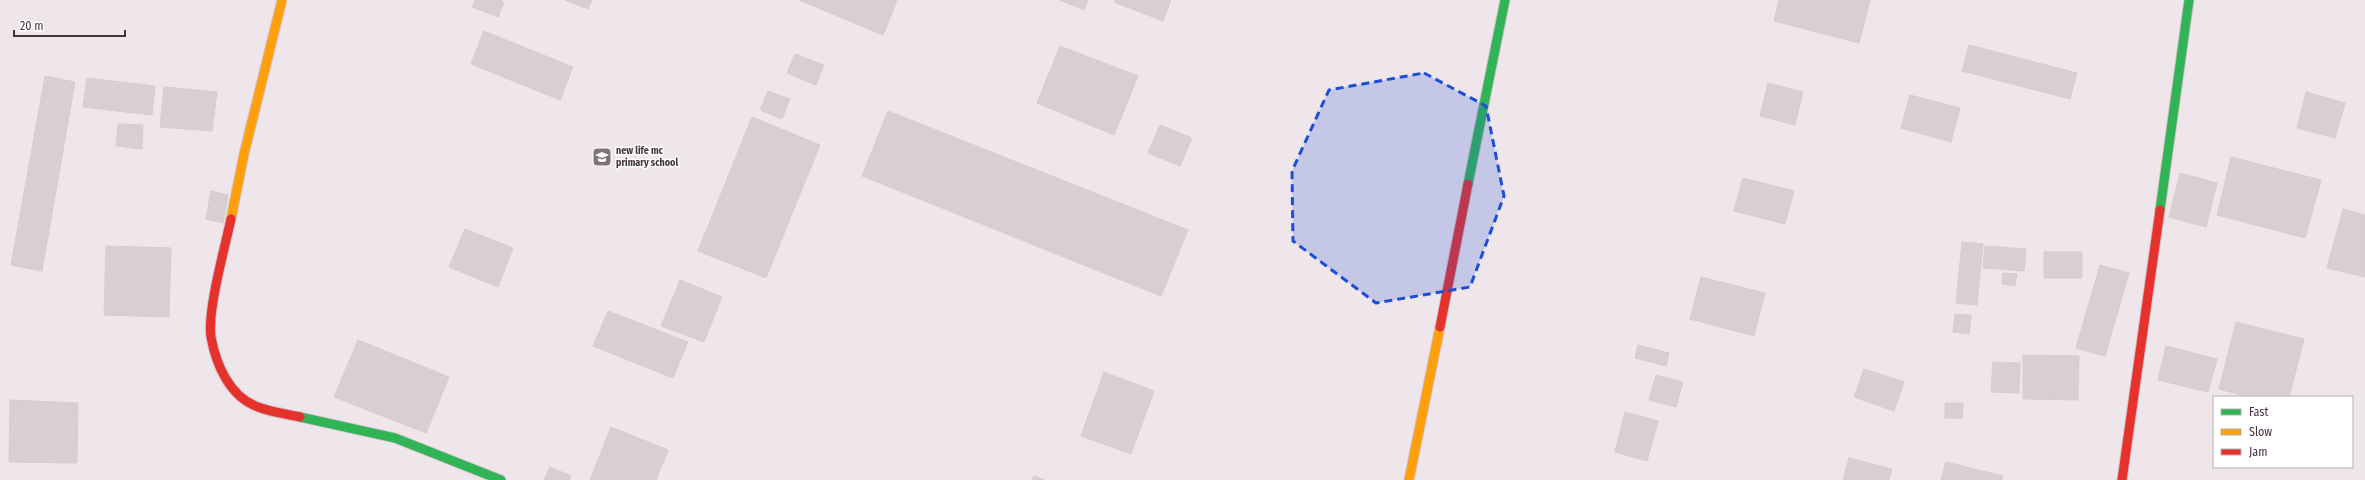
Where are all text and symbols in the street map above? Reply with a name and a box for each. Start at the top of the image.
scale bar [14,12,125,38]
text: 20 m [20,19,44,33]
place label: new life mc primary school [616,145,678,169]
school or university icon: new life mc primary school [591,146,613,168]
legend [2213,396,2353,468]
text: Fast [2249,405,2268,419]
text: Slow [2249,425,2272,439]
text: Jam [2249,445,2267,459]

